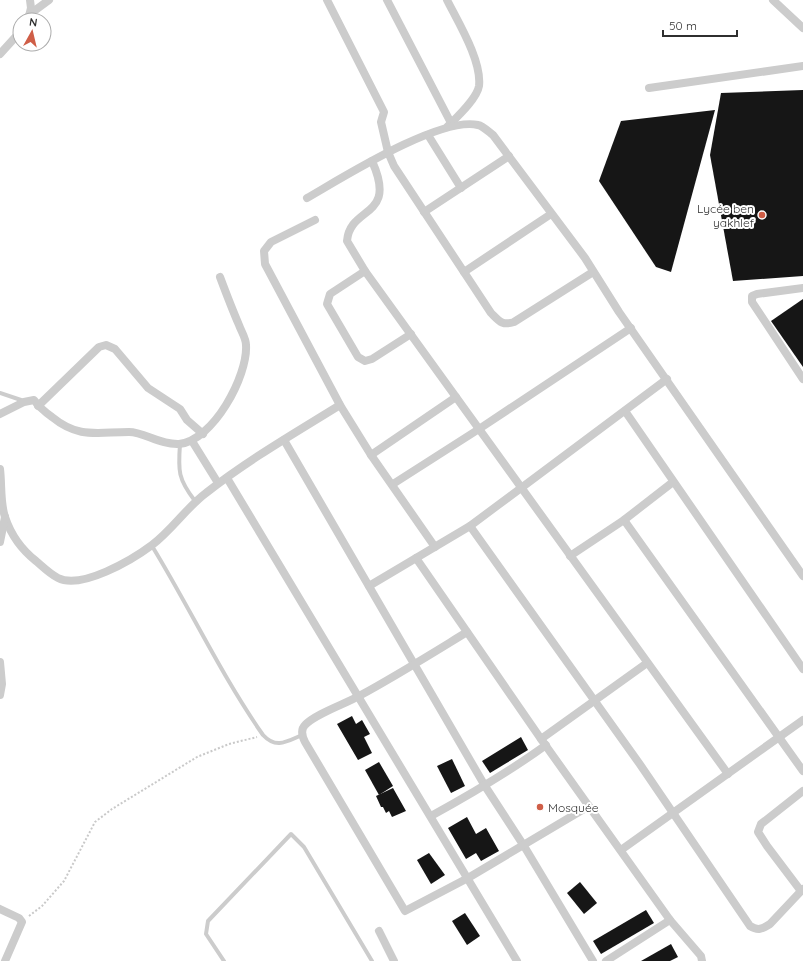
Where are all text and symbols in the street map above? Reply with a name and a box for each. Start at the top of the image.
north arrow [12,12,52,52]
scale bar [663,12,737,38]
text: N [28,15,38,30]
text: 50 m [669,18,697,33]
place label: Lycée ben yakhlef [697,201,755,230]
marker: Lycée ben yakhlef [757,210,767,220]
place label: Mosquée [548,800,599,815]
marker: Mosquée [535,802,545,812]

